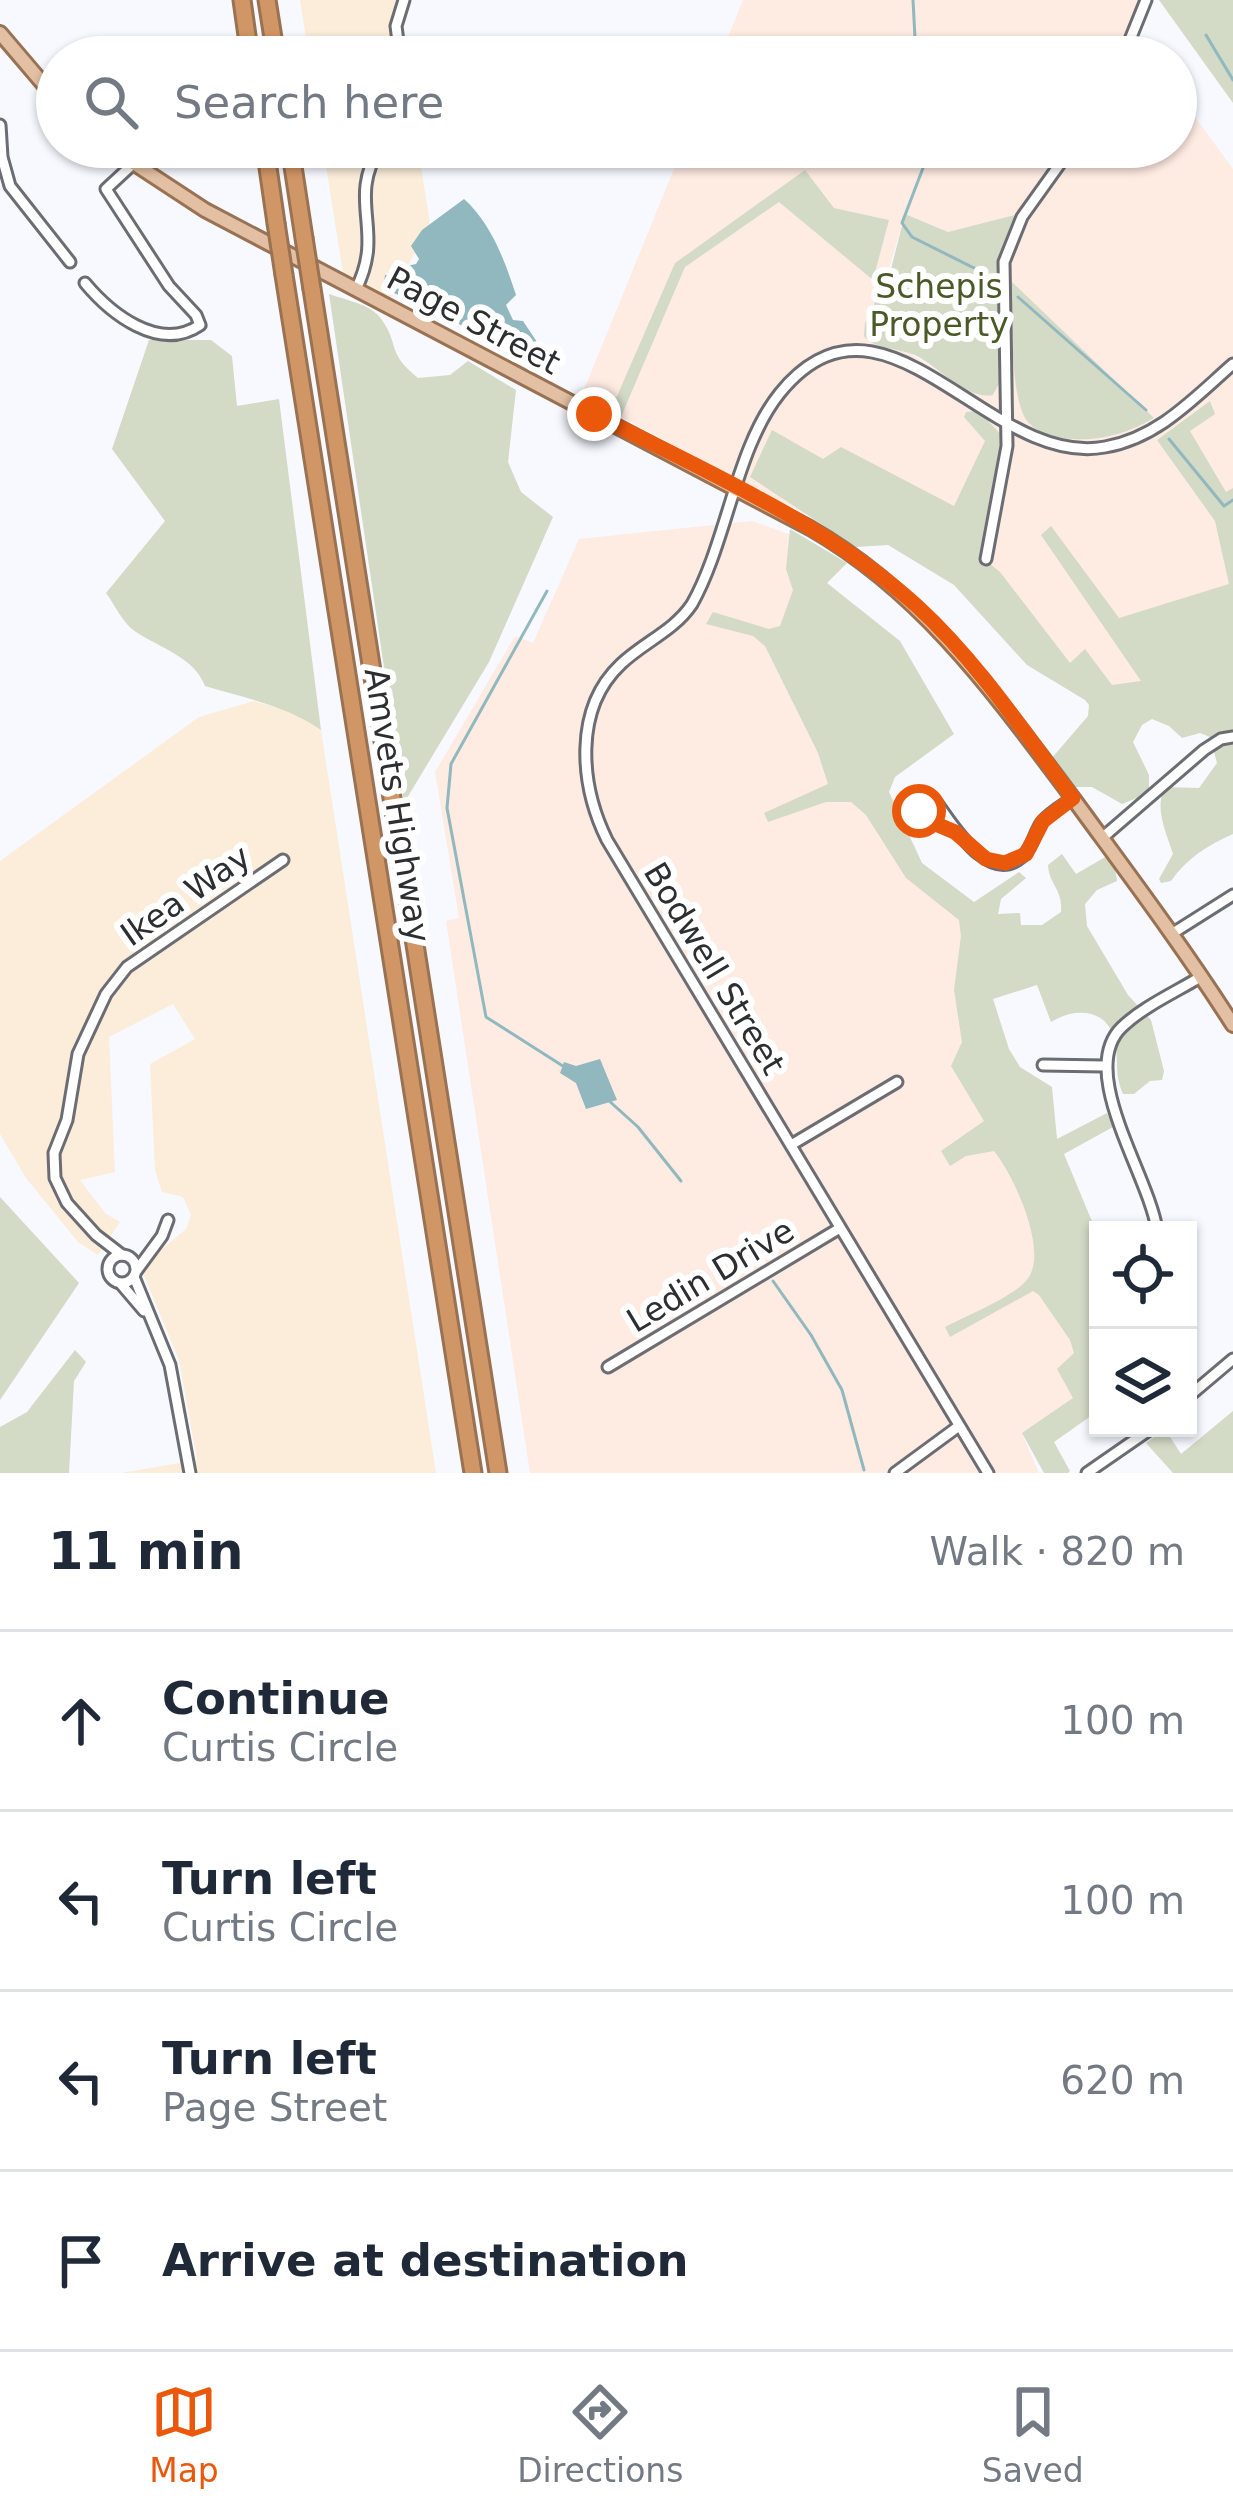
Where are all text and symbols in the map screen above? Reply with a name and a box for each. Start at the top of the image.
search box [36,36,1197,168]
icon: search [78,69,144,135]
text: Search here [174,76,444,129]
street label: Page Street [380,258,567,382]
park label: Schepis Property [869,267,1009,344]
route end [567,387,621,441]
street label: Amvets Highway [357,665,438,945]
route start [892,784,946,838]
street label: Ikea Way [113,837,257,954]
street label: Bodwell Street [636,855,793,1081]
street label: Ledin Drive [620,1210,801,1340]
map controls [1089,1221,1197,1437]
button: locate [1089,1221,1197,1329]
button: layers [1089,1329,1197,1437]
text: 11 min [48,1522,244,1581]
text: Walk · 820 m [930,1529,1185,1574]
text: Continue [162,1672,390,1725]
icon: ahead [48,1688,114,1754]
text: 100 m [1060,1698,1185,1743]
text: Curtis Circle [162,1725,398,1770]
text: Turn left [162,1852,377,1905]
icon: left [48,1868,114,1934]
text: 100 m [1060,1878,1185,1923]
text: Curtis Circle [162,1905,398,1950]
text: Turn left [162,2032,377,2085]
icon: left [48,2048,114,2114]
text: 620 m [1060,2058,1185,2103]
text: Page Street [162,2085,387,2130]
icon: arrive [48,2228,114,2294]
text: Arrive at destination [162,2234,688,2287]
tab: Map [149,2379,219,2490]
tab: Directions [517,2379,683,2490]
tab: Saved [982,2379,1084,2490]

